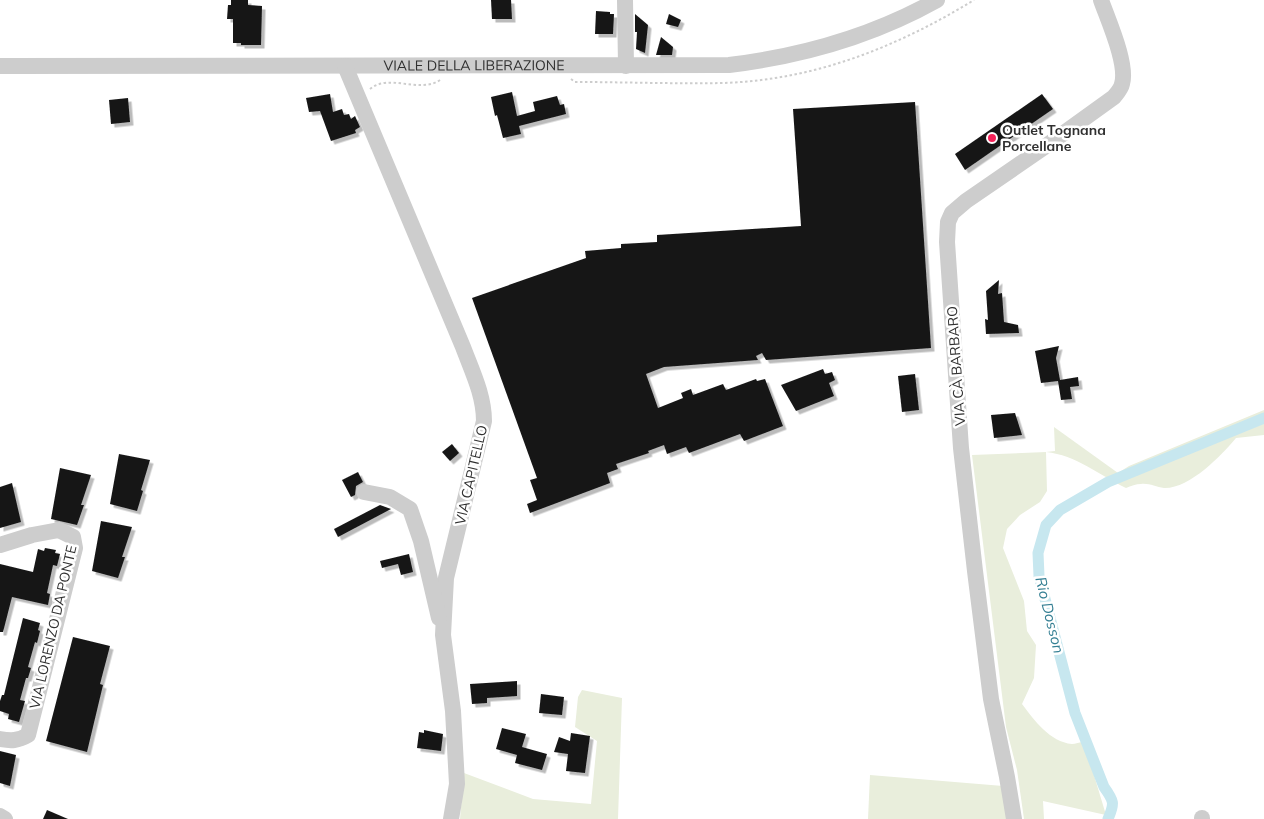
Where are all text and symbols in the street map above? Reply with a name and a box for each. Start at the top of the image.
street label: VIALE DELLA LIBERAZIONE [383,56,565,74]
place label: Outlet Tognana Porcellane [1002,121,1106,155]
marker: Outlet Tognana Porcellane [986,132,998,144]
street label: VIA CÀ BARBARO [943,305,969,427]
street label: VIA CAPITELLO [451,423,491,527]
street label: VIA LORENZO DA PONTE [25,543,81,711]
water label: Rio Dosson [1031,575,1069,656]

